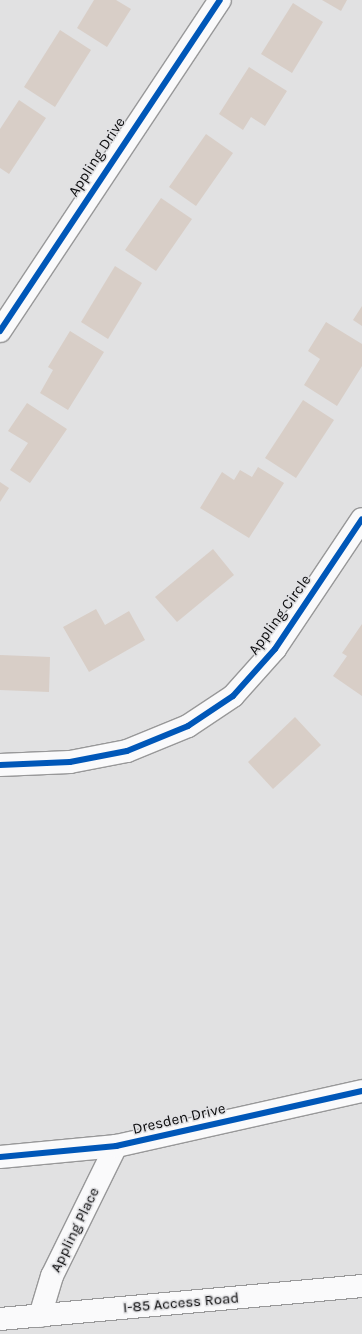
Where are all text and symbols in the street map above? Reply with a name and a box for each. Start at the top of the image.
street label: Appling Drive [65,114,129,200]
street label: Appling Circle [245,571,315,659]
street label: Dresden Drive [131,1100,227,1138]
street label: Appling Place [47,1185,103,1275]
street label: I-85 Access Road [122,1289,240,1317]

